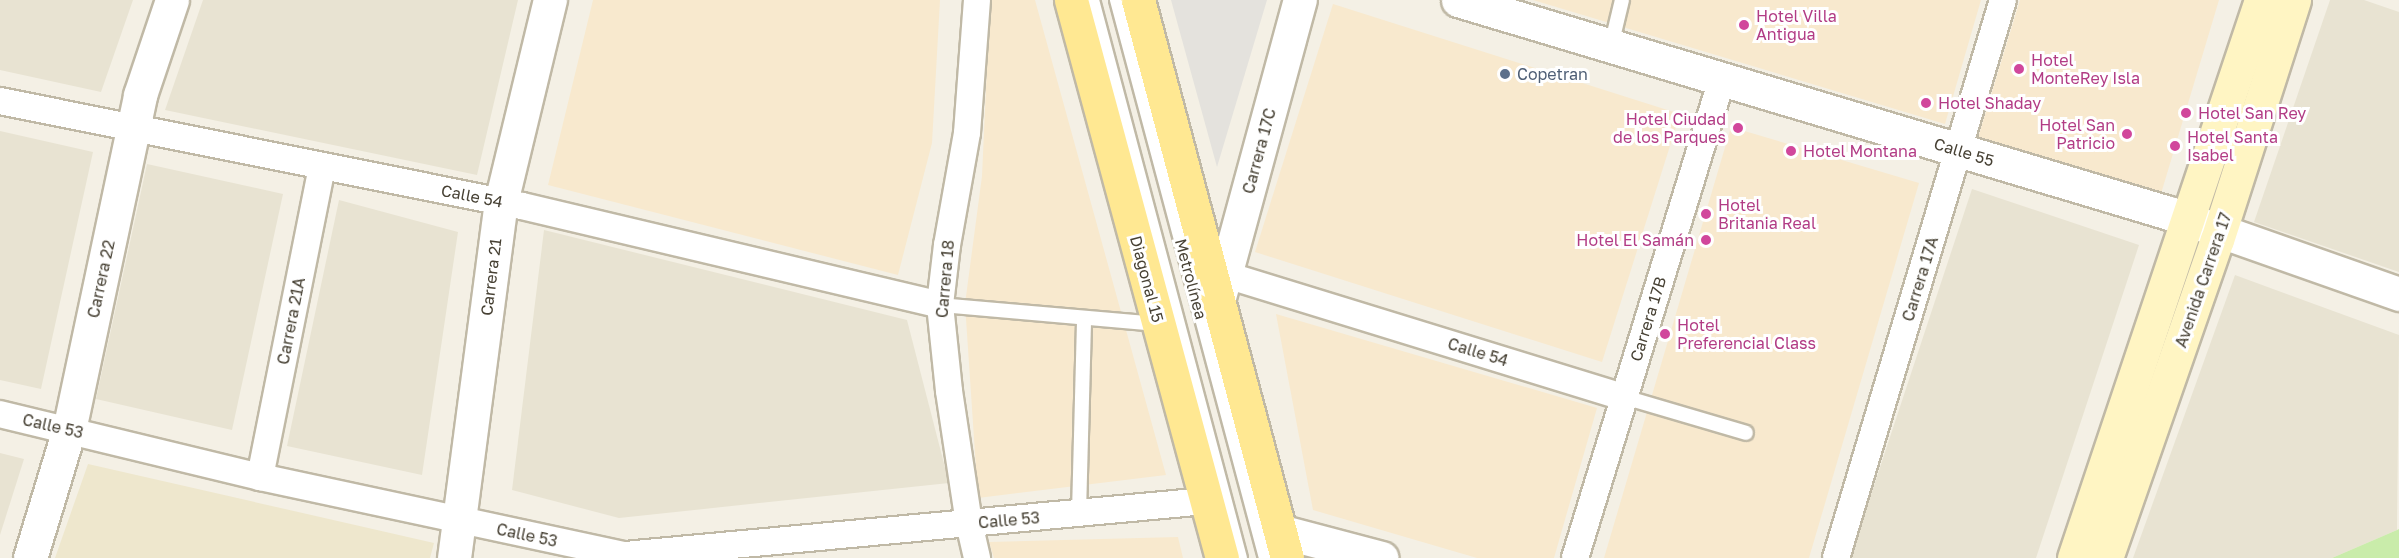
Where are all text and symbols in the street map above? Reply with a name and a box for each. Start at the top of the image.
place label: Hotel Villa Antigua [1756,6,1837,44]
marker: Hotel Villa Antigua [1737,18,1751,32]
place label: Hotel MonteRey Isla [2031,50,2140,88]
marker: Hotel MonteRey Isla [2012,62,2026,76]
place label: Copetran [1517,64,1588,84]
marker: Copetran [1498,67,1512,81]
place label: Hotel Shaday [1938,93,2041,113]
marker: Hotel Shaday [1919,96,1933,110]
place label: Hotel San Rey [2198,103,2306,123]
street label: Carrera 17C [1238,106,1280,196]
marker: Hotel San Rey [2179,106,2193,120]
place label: Hotel Ciudad de los Parques [1613,109,1726,147]
place label: Hotel San Patricio [2039,115,2115,153]
marker: Hotel Ciudad de los Parques [1731,121,1745,135]
marker: Hotel San Patricio [2120,127,2134,141]
place label: Hotel Santa Isabel [2187,127,2278,165]
street label: Calle 55 [1932,134,1996,170]
marker: Hotel Santa Isabel [2168,139,2182,153]
place label: Hotel Montana [1803,141,1917,161]
marker: Hotel Montana [1784,144,1798,158]
street label: Calle 54 [440,181,504,211]
place label: Hotel Britania Real [1718,195,1816,233]
marker: Hotel Britania Real [1699,207,1713,221]
street label: Avenida Carrera 17 [2171,210,2235,350]
place label: Hotel El Samán [1576,230,1694,250]
marker: Hotel El Samán [1699,233,1713,247]
street label: Diagonal 15 [1126,234,1168,324]
street label: Carrera 17A [1898,234,1942,324]
street label: Carrera 21 [477,237,505,317]
street label: Metrolínea [1171,237,1211,321]
street label: Carrera 22 [83,238,119,320]
street label: Carrera 18 [932,239,958,319]
street label: Carrera 17B [1626,274,1670,364]
street label: Carrera 21A [273,276,309,366]
place label: Hotel Preferencial Class [1677,315,1816,353]
marker: Hotel Preferencial Class [1658,327,1672,341]
street label: Calle 54 [1445,334,1511,370]
street label: Calle 53 [21,410,85,442]
street label: Calle 53 [977,508,1041,532]
street label: Calle 53 [495,519,559,551]

